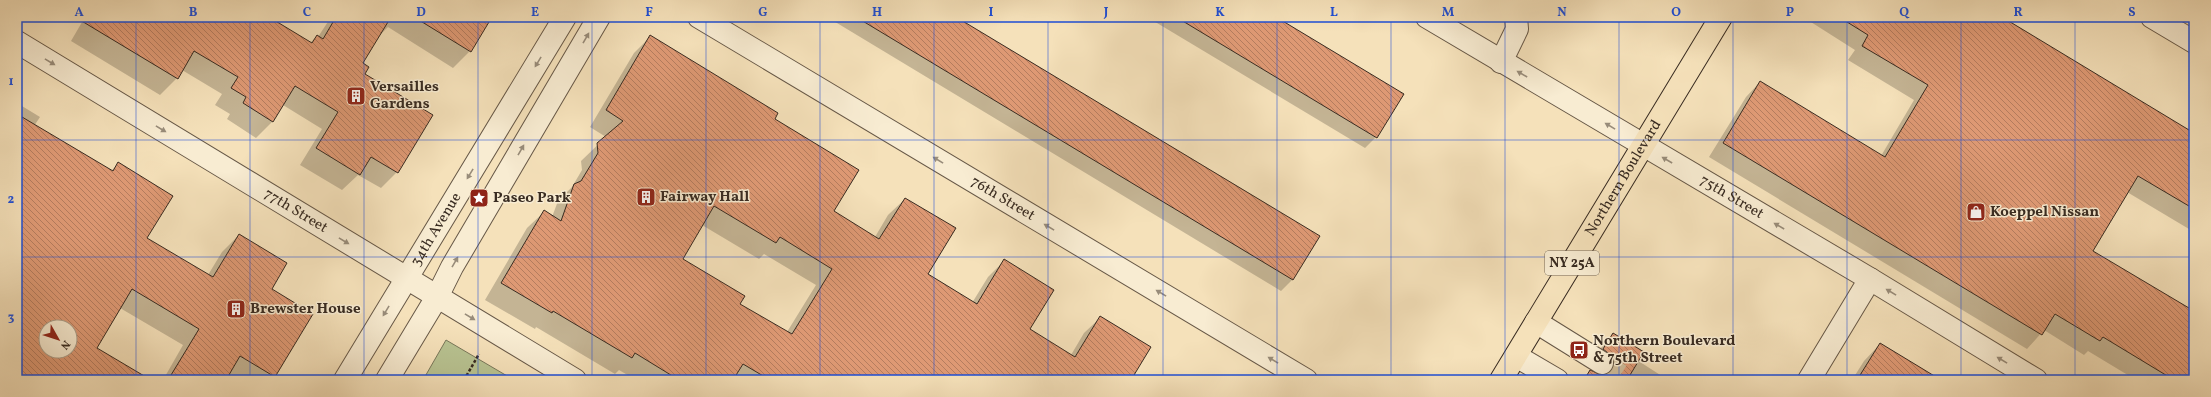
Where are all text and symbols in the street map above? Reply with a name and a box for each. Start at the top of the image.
text: A [74,4,84,22]
text: B [189,4,198,22]
text: C [303,4,311,22]
text: D [416,4,426,22]
text: E [531,4,539,22]
text: F [645,4,653,22]
text: G [758,4,768,22]
text: H [872,4,882,22]
text: I [989,4,994,22]
text: J [1103,4,1109,22]
text: K [1215,4,1225,22]
text: L [1330,4,1338,22]
text: M [1442,4,1455,22]
text: N [1557,4,1567,22]
text: O [1671,4,1681,22]
text: P [1786,4,1794,22]
text: Q [1899,4,1910,22]
text: R [2013,4,2023,22]
text: S [2128,4,2136,22]
one-way arrow [583,32,590,44]
one-way arrow [534,56,541,68]
one-way arrow [44,58,56,65]
one-way arrow [1516,70,1528,77]
text: 1 [8,73,14,91]
place label: Versailles Gardens [370,77,439,115]
building icon: Versailles Gardens [345,85,367,107]
street label: Northern Boulevard [1580,116,1667,240]
one-way arrow [1604,123,1616,130]
one-way arrow [155,126,167,133]
one-way arrow [517,144,524,156]
one-way arrow [932,156,944,163]
one-way arrow [1661,157,1673,164]
one-way arrow [467,168,474,180]
street label: 75th Street [1696,170,1768,224]
street label: 76th Street [967,171,1039,226]
street label: 77th Street [260,183,332,238]
building icon: Fairway Hall [635,186,657,208]
place icon: Paseo Park [468,187,490,209]
place label: Fairway Hall [660,187,749,208]
place label: Paseo Park [493,188,571,209]
street label: 34th Avenue [406,189,467,270]
text: 2 [8,191,15,209]
shop icon: Koeppel Nissan [1965,201,1987,223]
place label: Koeppel Nissan [1990,202,2099,223]
one-way arrow [1774,222,1784,230]
one-way arrow [1043,223,1055,230]
one-way arrow [338,237,350,244]
road number: NY 25A [1545,251,1599,275]
one-way arrow [451,256,458,268]
one-way arrow [1886,288,1896,296]
one-way arrow [1155,290,1167,297]
building icon: Brewster House [225,298,247,320]
place label: Brewster House [250,299,361,320]
one-way arrow [382,305,389,317]
text: 3 [8,309,15,327]
one-way arrow [464,314,476,321]
north arrow [38,319,78,359]
place label: Northern Boulevard & 75th Street [1593,331,1735,369]
text: N [56,337,73,352]
bus stop icon: Northern Boulevard & 75th Street [1568,339,1590,361]
one-way arrow [1267,356,1279,363]
one-way arrow [1996,356,2008,363]

